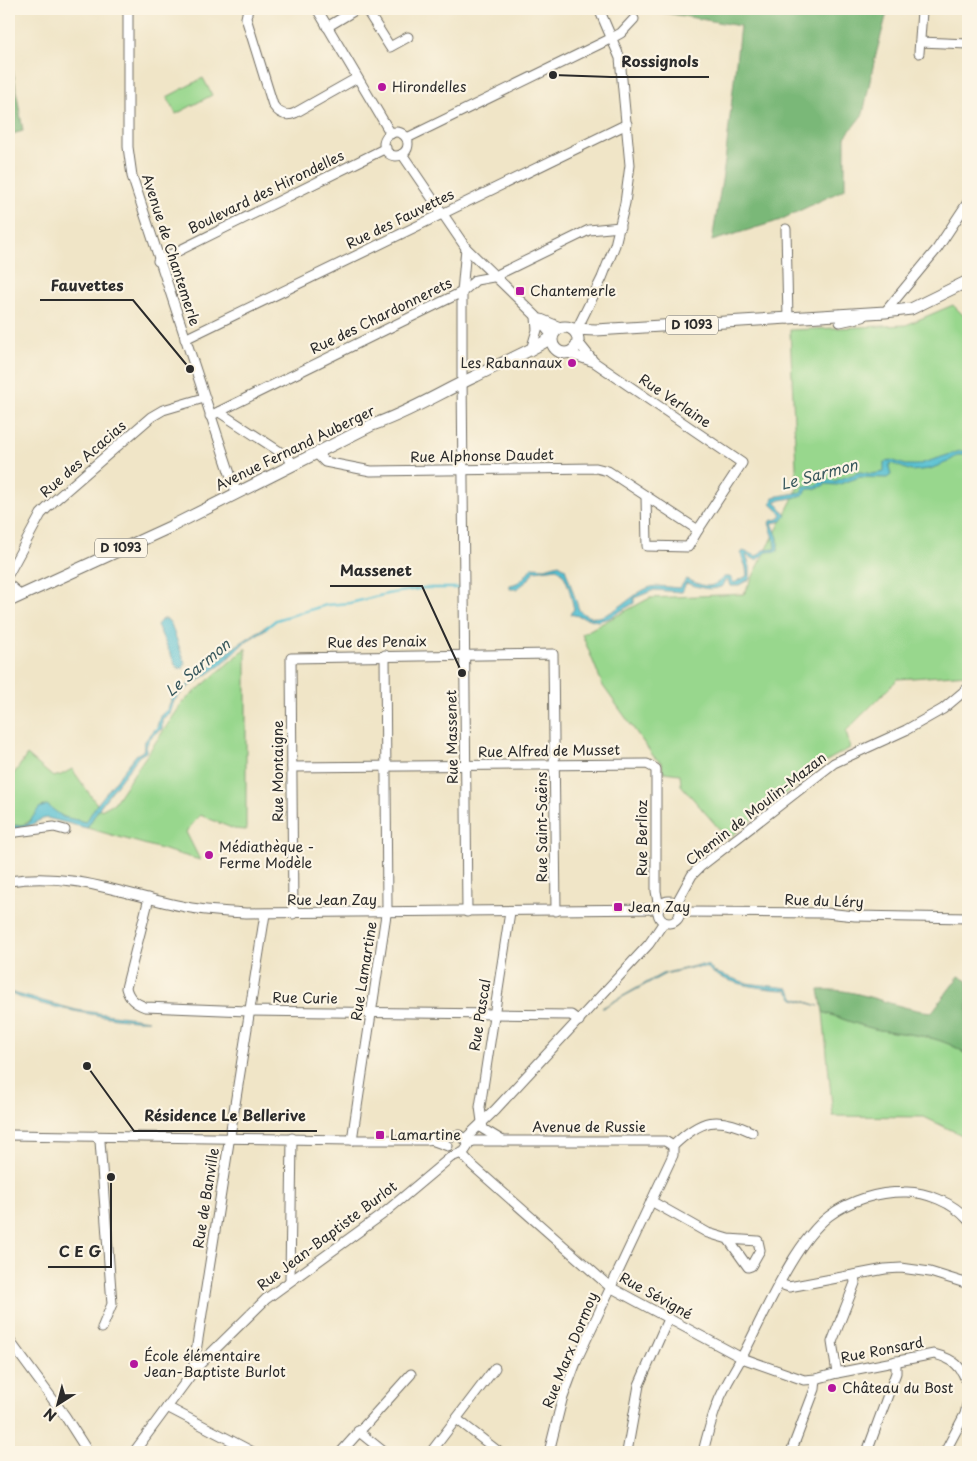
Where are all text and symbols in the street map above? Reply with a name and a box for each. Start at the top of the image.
callout: Rossignols [611,47,709,77]
text: Rossignols [621,49,699,72]
place label: Hirondelles [392,76,466,97]
marker: Hirondelles [376,81,388,93]
street label: Boulevard des Hirondelles [184,145,347,239]
street label: Avenue de Chantemerle [137,171,206,329]
street label: Rue des Fauvettes [342,183,457,254]
callout: Fauvettes [40,270,133,300]
street label: Rue des Chardonnerets [306,272,456,359]
text: Fauvettes [50,273,124,296]
place label: Chantemerle [530,280,616,301]
marker: Chantemerle [514,285,526,297]
road number: D 1093 [666,316,718,334]
place label: Les Rabannaux [460,352,562,373]
marker: Les Rabannaux [566,357,578,369]
street label: Rue Verlaine [635,369,716,433]
street label: Avenue Fernand Auberger [211,399,379,495]
street label: Rue des Acacias [35,415,130,502]
street label: Rue Alphonse Daudet [410,444,554,467]
water label: Le Sarmon [778,452,861,495]
road number: D 1093 [95,538,147,558]
callout: Massenet [330,556,422,586]
text: Massenet [340,558,412,581]
street label: Rue des Penaix [327,630,427,653]
water label: Le Sarmon [159,632,235,701]
street label: Rue Massenet [440,689,463,784]
street label: Rue Montaigne [267,720,288,822]
street label: Rue Alfred de Musset [478,739,620,762]
street label: Chemin de Moulin-Mazan [681,747,830,870]
street label: Rue Saint-Saëns [531,772,552,882]
street label: Rue Berlioz [631,800,652,876]
place label: Médiathèque - Ferme Modèle [219,836,314,873]
marker: Médiathèque - Ferme Modèle [203,849,215,861]
street label: Rue Jean Zay [287,889,377,910]
street label: Rue du Léry [784,889,864,912]
place label: Jean Zay [628,896,690,917]
marker: Jean Zay [612,901,624,913]
street label: Rue Lamartine [345,920,382,1022]
street label: Rue Pascal [463,977,496,1053]
street label: Rue Curie [272,986,338,1009]
callout: Résidence Le Bellerive [134,1101,317,1131]
text: Résidence Le Bellerive [144,1103,306,1126]
street label: Avenue de Russie [532,1116,646,1137]
place label: Lamartine [390,1124,461,1145]
marker: Lamartine [374,1129,386,1141]
street label: Rue de Banville [187,1146,224,1250]
street label: Rue Jean-Baptiste Burlot [252,1176,401,1295]
callout: C E G [48,1237,111,1267]
text: C E G [59,1239,101,1262]
street label: Rue Sévigné [616,1267,697,1324]
street label: Rue Marx Dormoy [537,1288,602,1411]
street label: Rue Ronsard [839,1331,926,1368]
place label: École élémentaire Jean-Baptiste Burlot [144,1345,286,1382]
marker: École élémentaire Jean-Baptiste Burlot [128,1358,140,1370]
place label: Château du Bost [842,1377,954,1398]
north arrow [32,1378,82,1428]
marker: Château du Bost [826,1382,838,1394]
text: N [39,1403,61,1427]

